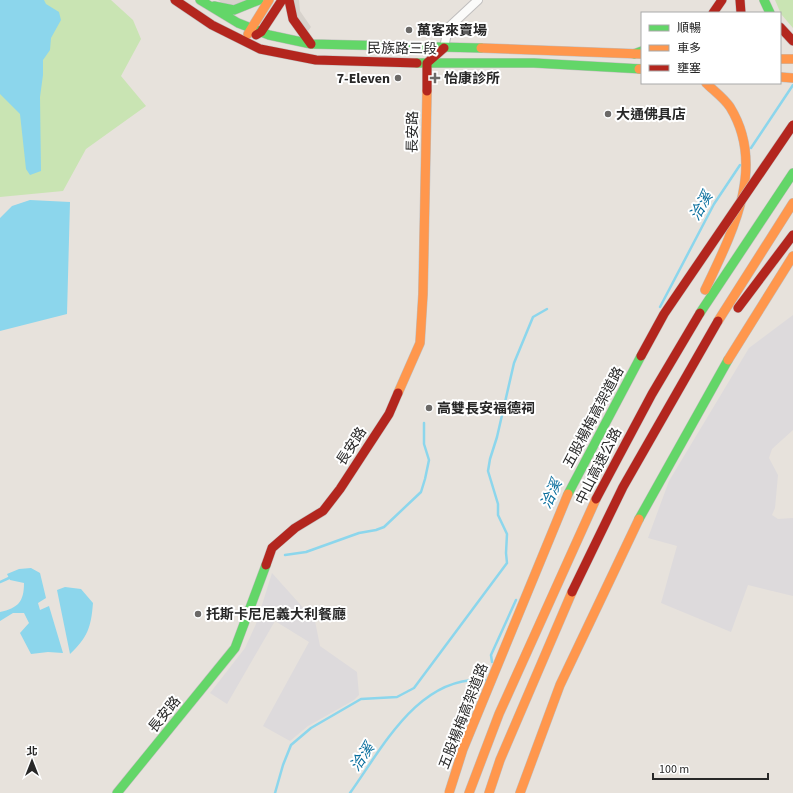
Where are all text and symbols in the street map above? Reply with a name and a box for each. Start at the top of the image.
legend [641,12,781,84]
text: 順暢 [677,20,701,37]
place label: 萬客來賣場 [417,21,487,41]
marker: 萬客來賣場 [404,25,414,35]
street label: 民族路三段 [367,38,437,60]
text: 車多 [677,40,701,57]
text: 壅塞 [677,60,701,77]
place label: 7-Eleven [337,69,390,89]
place label: 怡康診所 [444,69,500,89]
marker: 怡康診所 [429,72,441,84]
marker: 7-Eleven [393,73,403,83]
place label: 大通佛具店 [616,105,686,125]
marker: 大通佛具店 [603,109,613,119]
street label: 長安路 [403,111,423,153]
water label: 洽溪 [685,186,719,224]
street label: 五股楊梅高架道路 [559,363,629,472]
place label: 高雙長安福德祠 [437,399,535,419]
marker: 高雙長安福德祠 [424,403,434,413]
street label: 長安路 [332,423,372,470]
street label: 中山高速公路 [571,424,627,508]
water label: 洽溪 [536,474,568,512]
place label: 托斯卡尼尼義大利餐廳 [206,605,346,625]
marker: 托斯卡尼尼義大利餐廳 [193,609,203,619]
street label: 五股楊梅高架道路 [435,660,493,772]
street label: 長安路 [144,692,186,737]
water label: 洽溪 [345,737,381,776]
north arrow [12,741,52,781]
text: 北 [27,744,38,759]
scale bar [653,755,768,781]
text: 100 m [659,761,689,778]

